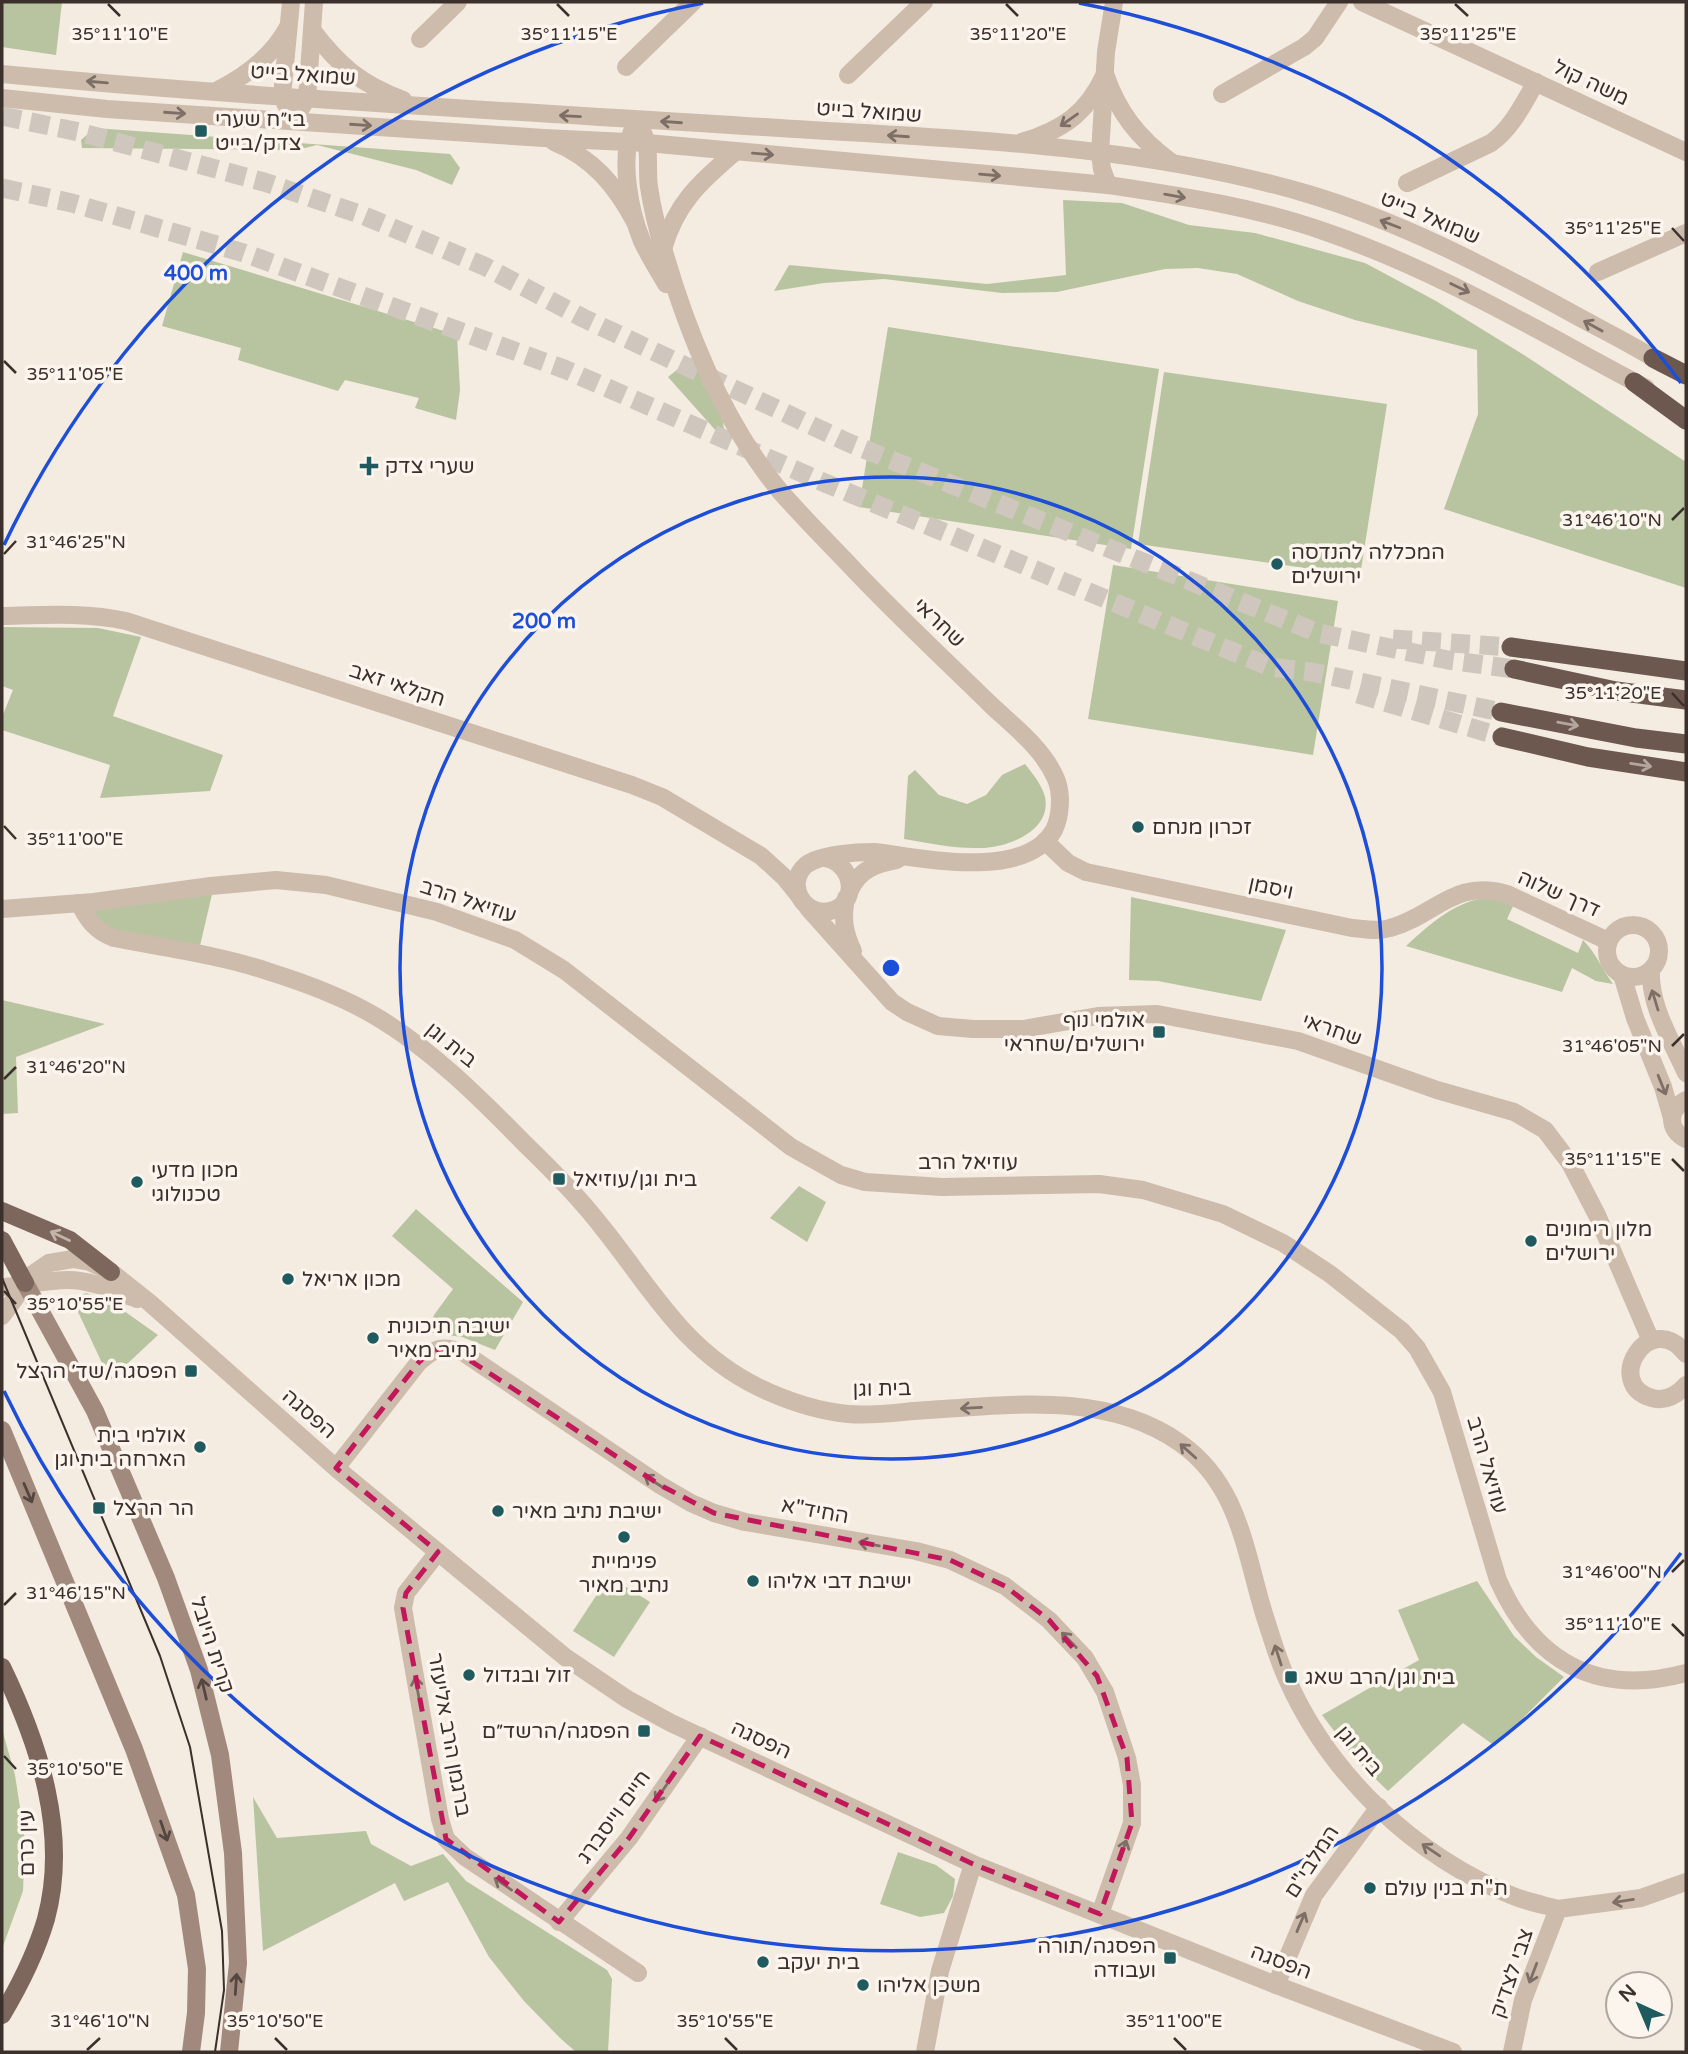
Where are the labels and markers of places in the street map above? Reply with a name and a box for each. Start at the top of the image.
place label: בי״ח שערי צדק/בייט [215,107,306,156]
marker: בי״ח שערי צדק/בייט [193,123,209,139]
place label: שערי צדק [385,454,475,479]
marker: שערי צדק [359,456,379,476]
place label: המכללה להנדסה ירושלים [1291,540,1445,589]
marker: המכללה להנדסה ירושלים [1269,556,1285,572]
place label: זכרון מנחם [1152,815,1252,840]
marker: זכרון מנחם [1130,819,1146,835]
centre of rings [879,956,903,980]
place label: אולמי נוף ירושלים/שחראי [1004,1008,1145,1057]
marker: אולמי נוף ירושלים/שחראי [1151,1024,1167,1040]
place label: מכון מדעי טכנולוגי [151,1158,239,1207]
place label: בית וגן/עוזיאל [573,1167,697,1192]
marker: בית וגן/עוזיאל [551,1171,567,1187]
marker: מכון מדעי טכנולוגי [129,1174,145,1190]
place label: מלון רימונים ירושלים [1545,1217,1652,1266]
marker: מלון רימונים ירושלים [1523,1233,1539,1249]
place label: מכון אריאל [302,1267,401,1292]
marker: מכון אריאל [280,1271,296,1287]
place label: ישיבה תיכונית נתיב מאיר [387,1314,510,1363]
marker: ישיבה תיכונית נתיב מאיר [365,1330,381,1346]
place label: הפסגה/שד׳ הרצל [16,1359,177,1384]
marker: הפסגה/שד׳ הרצל [183,1363,199,1379]
place label: אולמי בית הארחה בית וגן [54,1423,186,1472]
marker: אולמי בית הארחה בית וגן [192,1439,208,1455]
place label: הר הרצל [113,1496,194,1521]
place label: ישיבת נתיב מאיר [512,1499,662,1524]
marker: הר הרצל [91,1500,107,1516]
marker: ישיבת נתיב מאיר [490,1503,506,1519]
marker: פנימיית נתיב מאיר [616,1529,632,1545]
place label: פנימיית נתיב מאיר [579,1549,669,1598]
place label: ישיבת דבי אליהו [767,1569,912,1594]
marker: ישיבת דבי אליהו [745,1573,761,1589]
place label: זול ובגדול [483,1663,571,1688]
place label: בית וגן/הרב שאג [1305,1665,1455,1690]
marker: זול ובגדול [461,1667,477,1683]
marker: בית וגן/הרב שאג [1283,1669,1299,1685]
place label: הפסגה/הרשד״ם [482,1719,630,1744]
marker: הפסגה/הרשד״ם [636,1723,652,1739]
place label: ת"ת בנין עולם [1384,1876,1508,1901]
marker: ת"ת בנין עולם [1362,1880,1378,1896]
place label: הפסגה/תורה ועבודה [1037,1934,1156,1983]
place label: בית יעקב [777,1950,860,1975]
marker: הפסגה/תורה ועבודה [1162,1950,1178,1966]
marker: בית יעקב [755,1954,771,1970]
place label: משכן אליהו [877,1973,981,1998]
marker: משכן אליהו [855,1977,871,1993]

